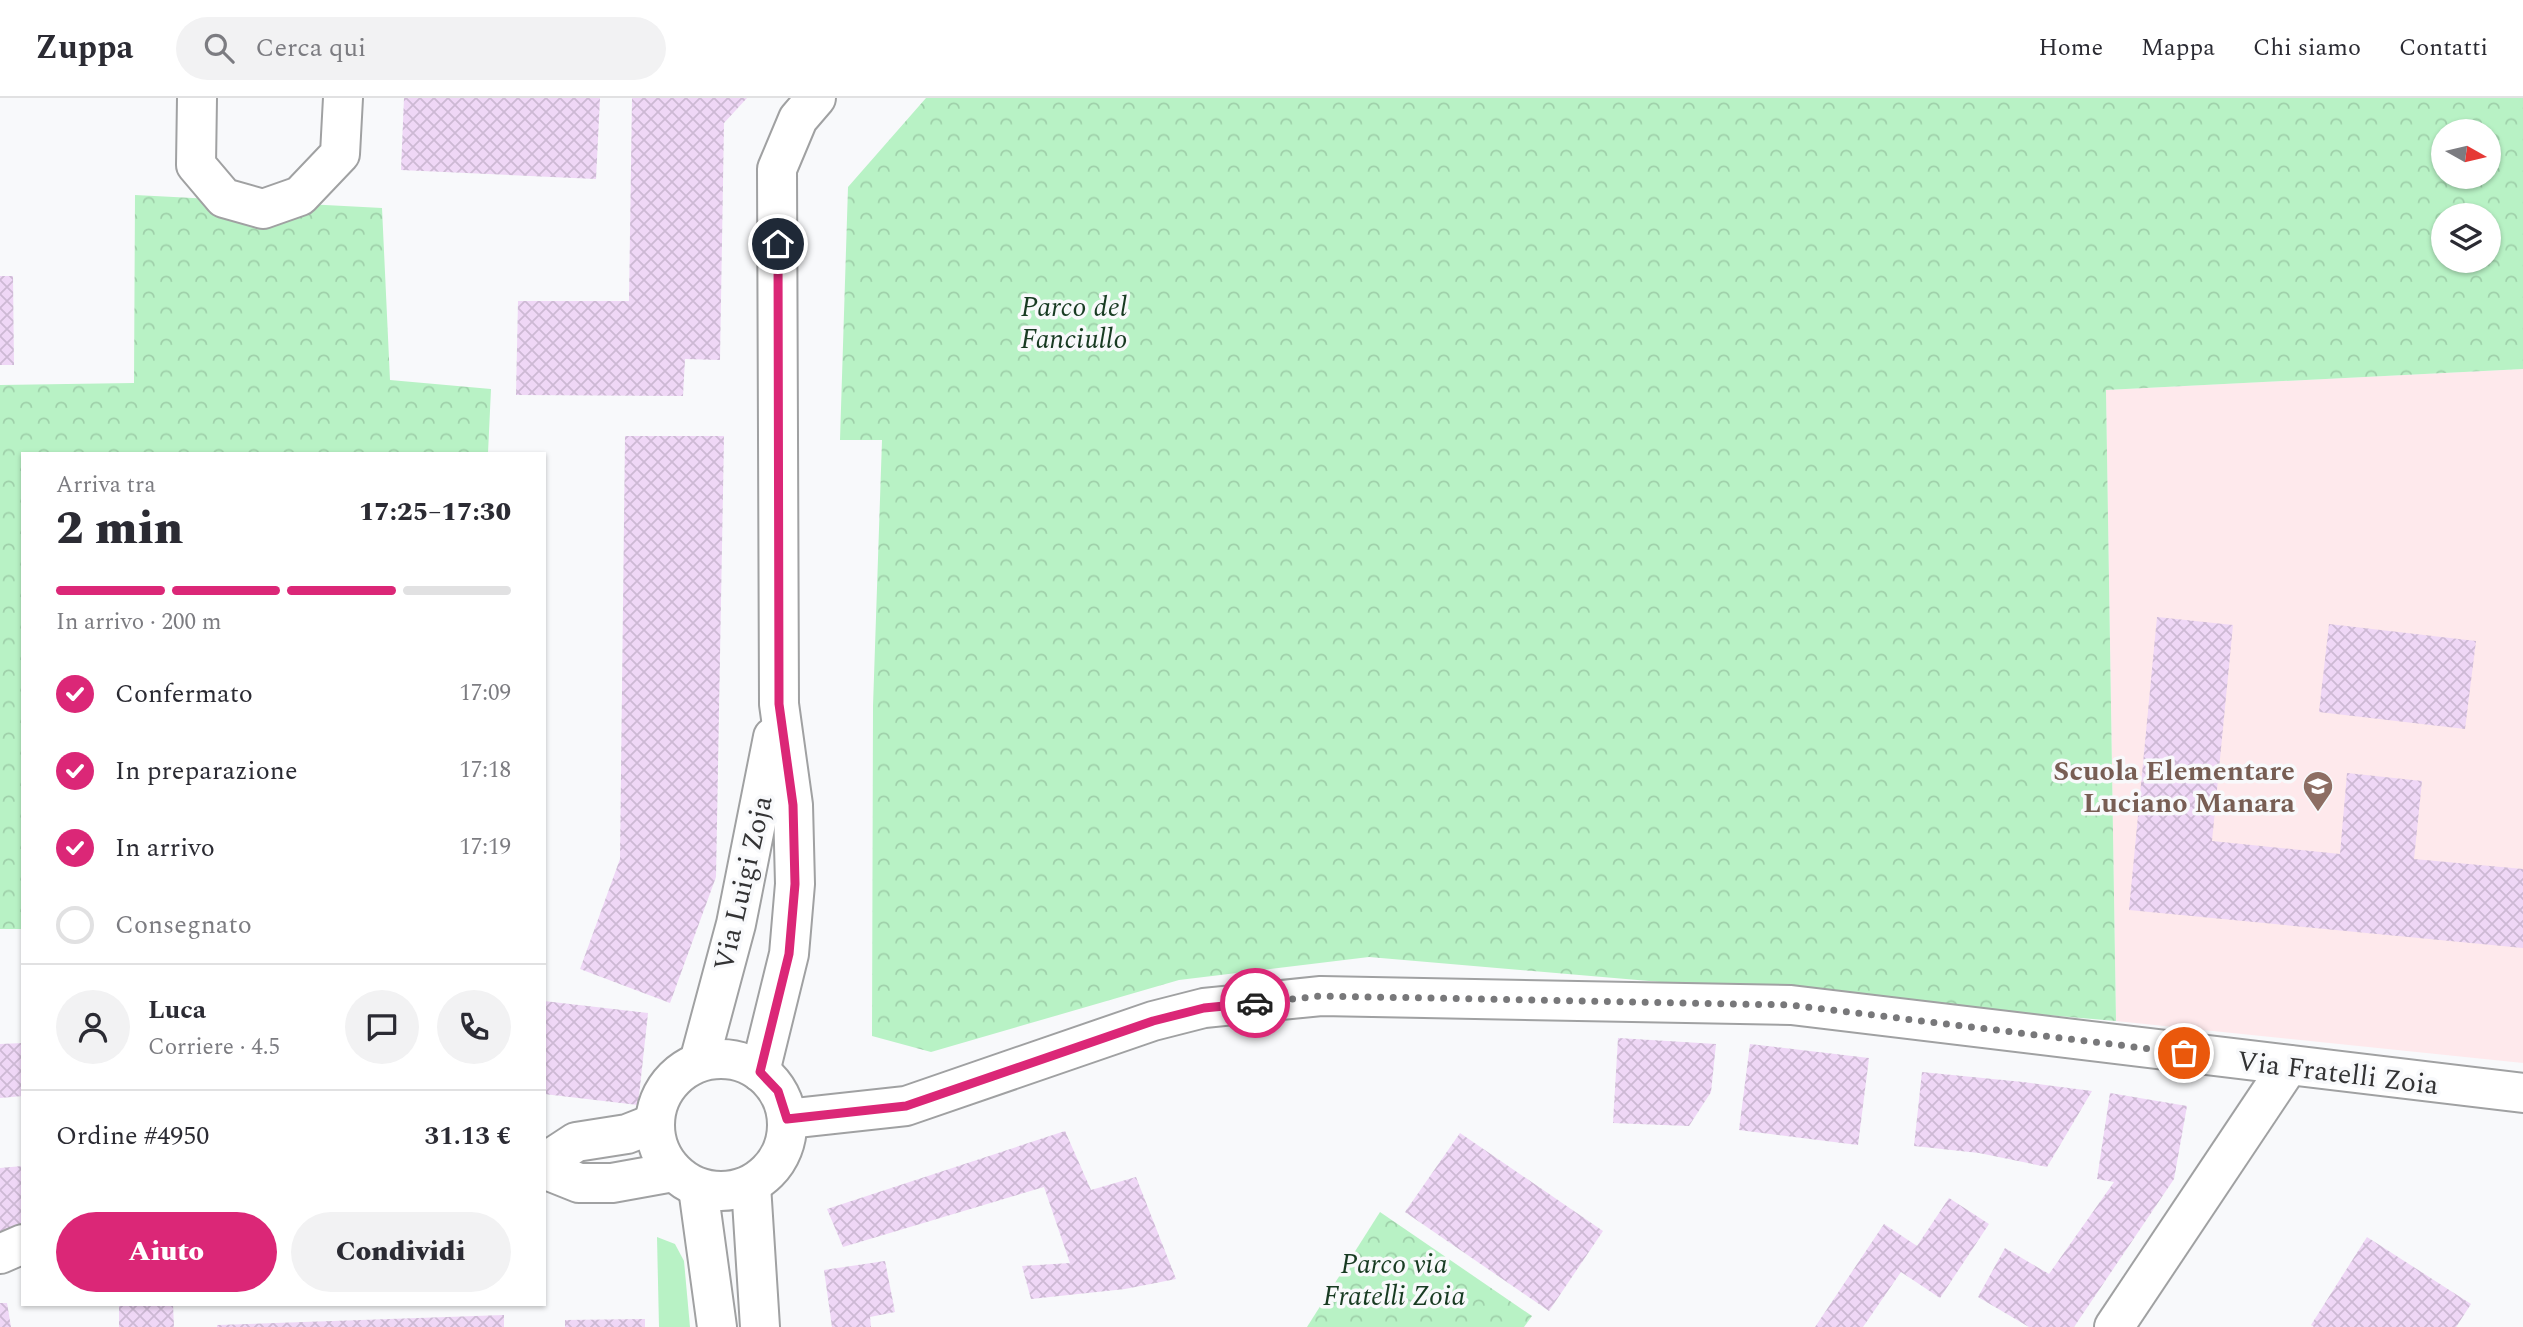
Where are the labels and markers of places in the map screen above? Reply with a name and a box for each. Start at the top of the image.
pin [748,214,808,274]
place label: Scuola Elementare Luciano Manara [2053,750,2296,825]
school or university icon: Scuola Elementare Luciano Manara [2301,769,2335,813]
pin [2154,1023,2214,1083]

